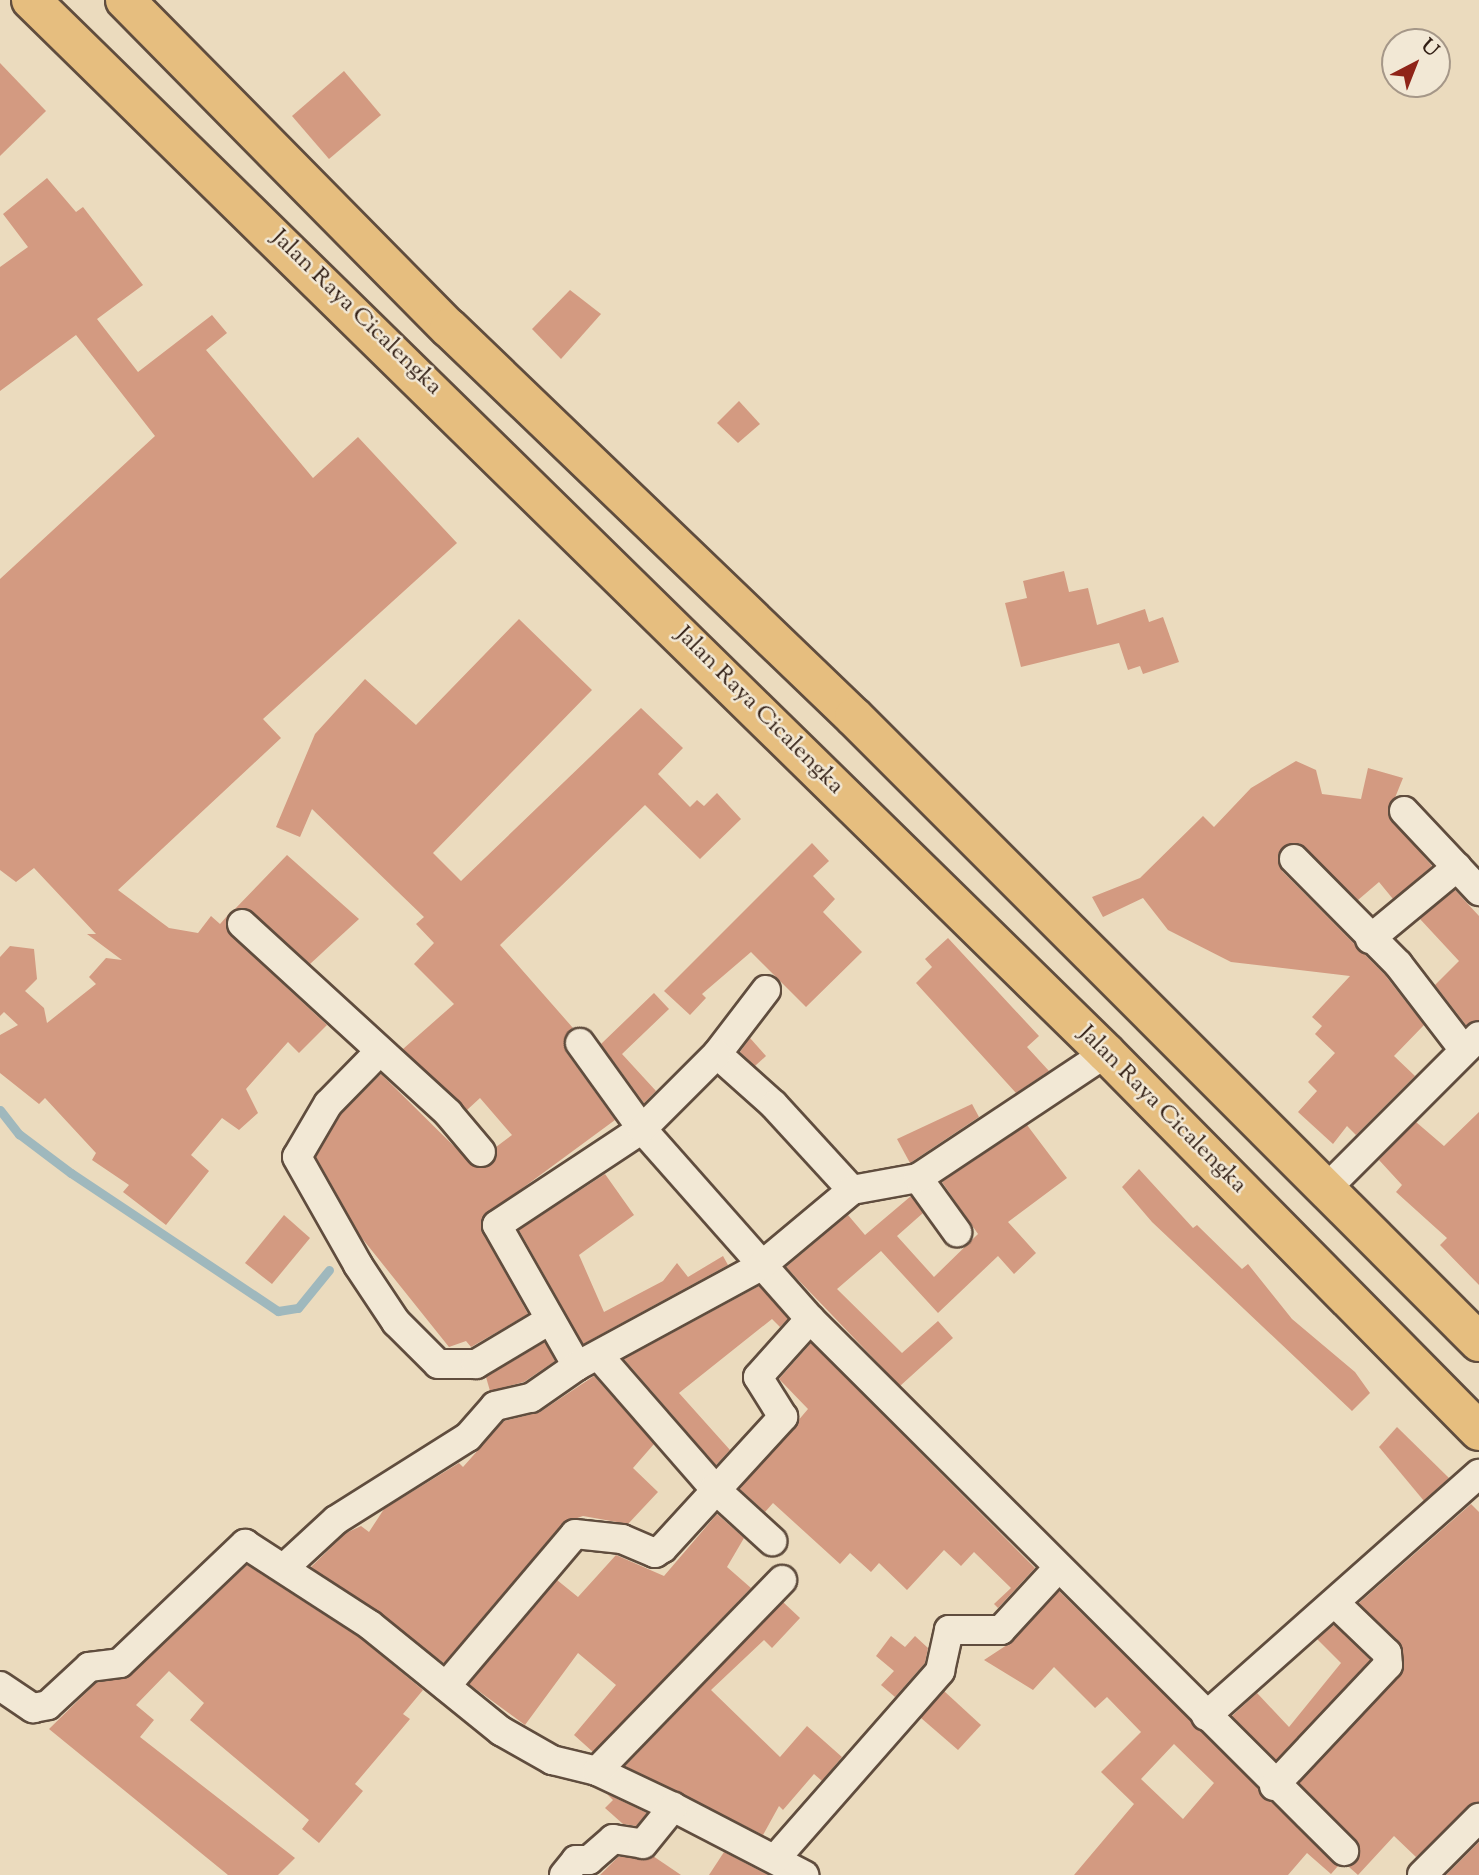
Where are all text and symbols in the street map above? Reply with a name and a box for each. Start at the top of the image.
north arrow [1381,28,1451,98]
text: U [1414,33,1444,64]
street label: Jalan Raya Cicalengka [265,224,447,402]
street label: Jalan Raya Cicalengka [669,621,849,801]
street label: Jalan Raya Cicalengka [1072,1020,1252,1200]

